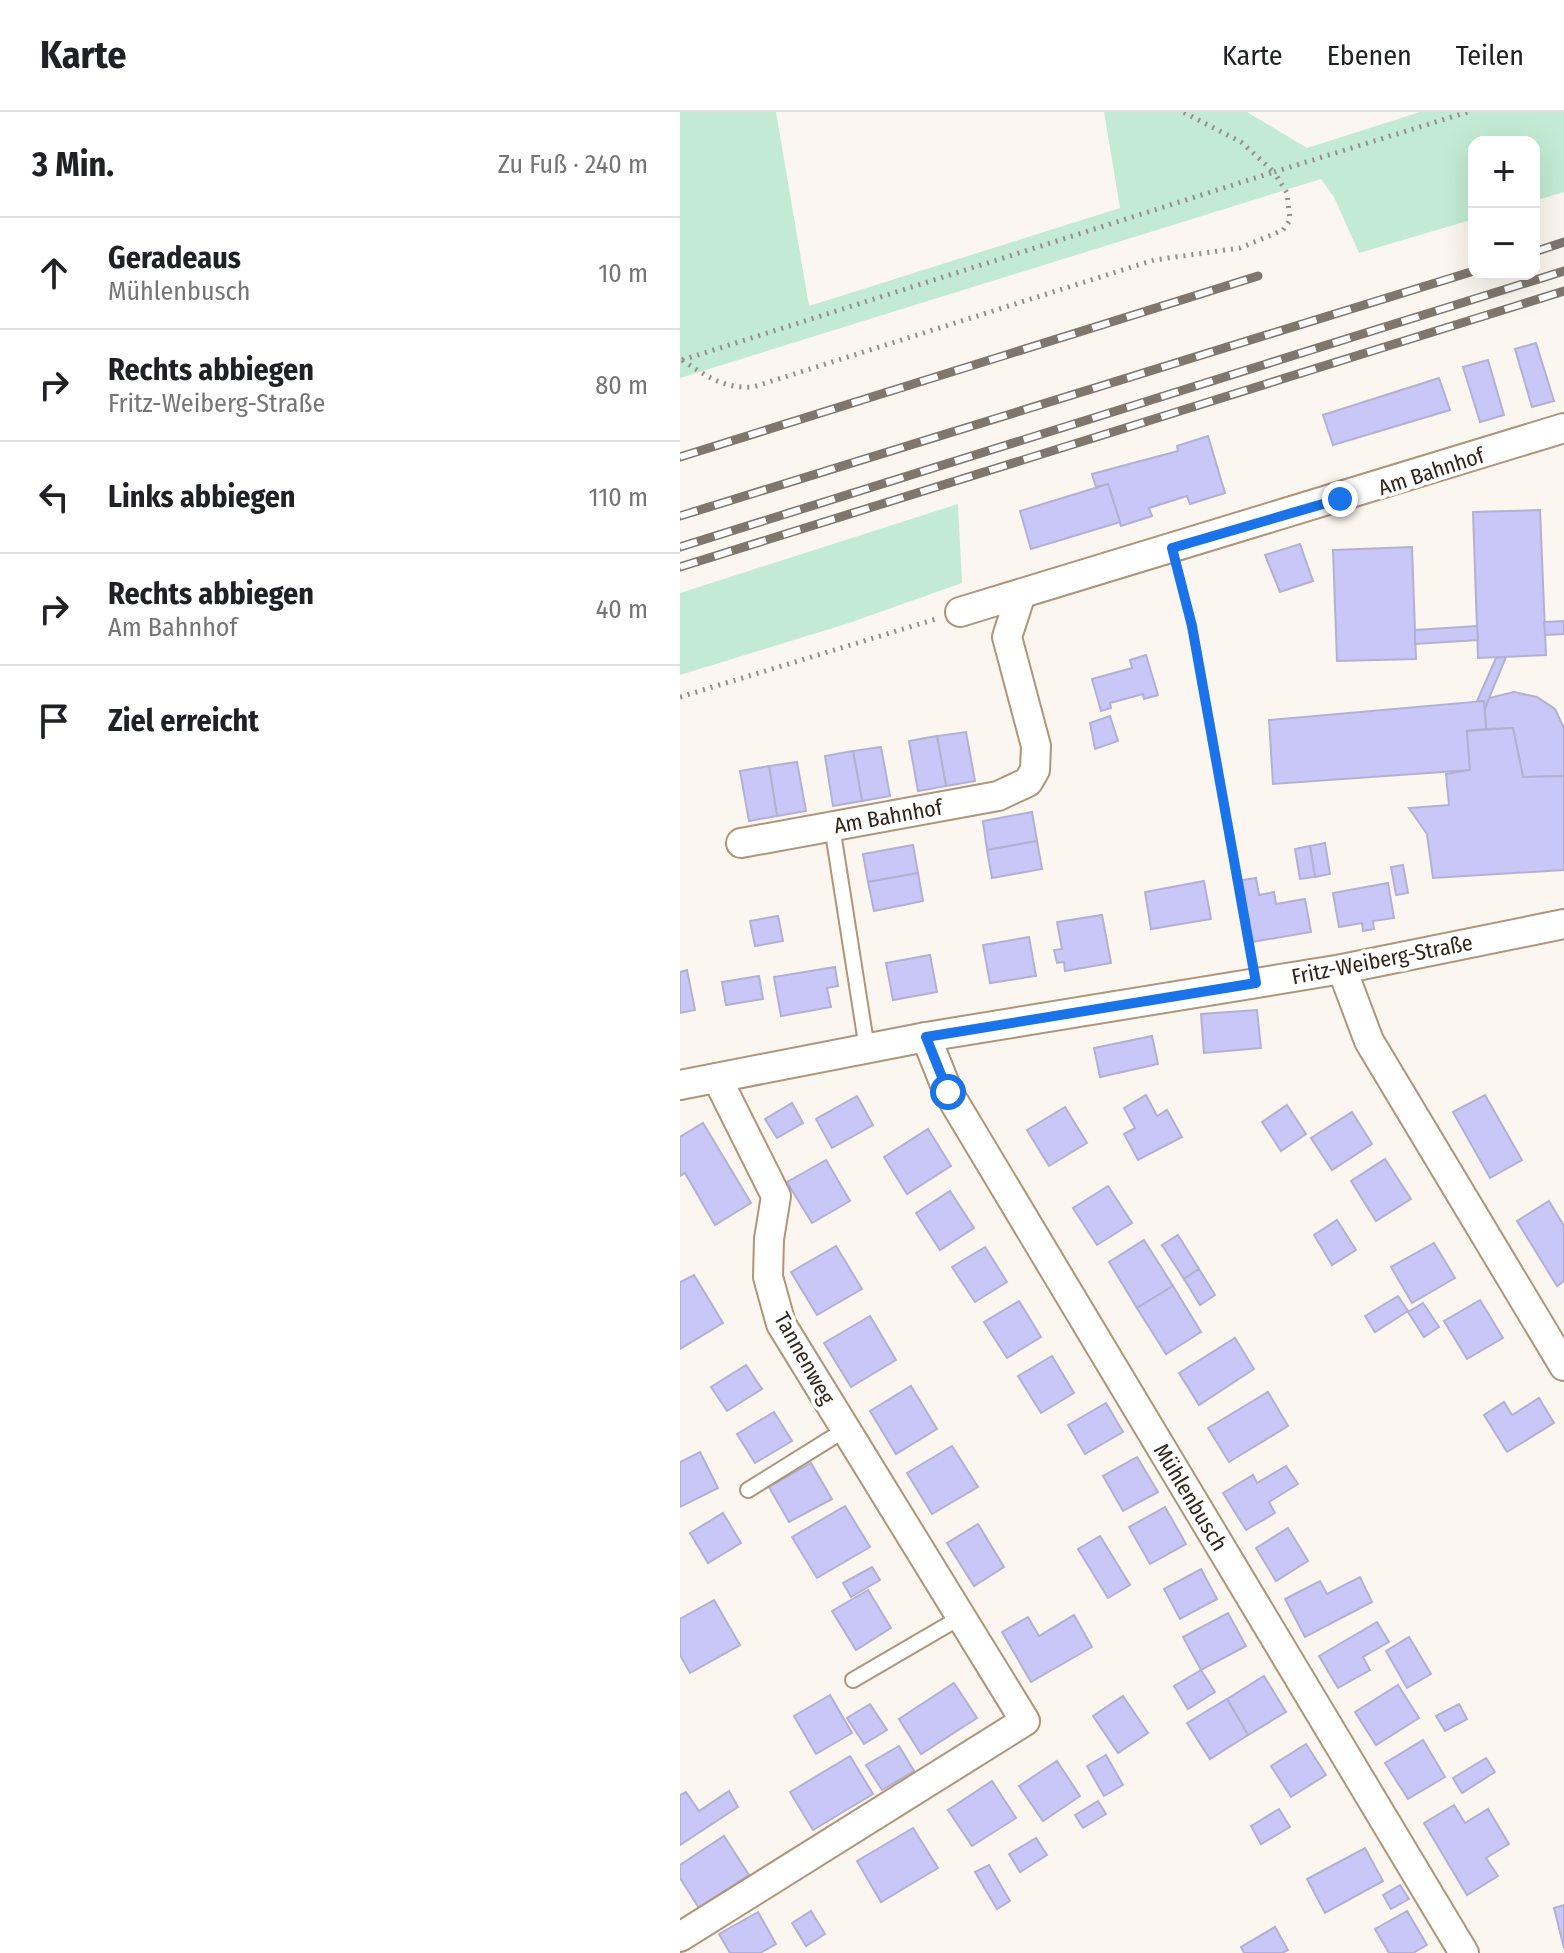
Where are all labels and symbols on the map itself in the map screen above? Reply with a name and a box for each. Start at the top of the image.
street label: Am Bahnhof [1375,441,1489,501]
route end [1322,481,1358,517]
street label: Am Bahnhof [832,793,946,839]
street label: Fritz-Weiberg-Straße [1289,929,1475,990]
route start [930,1074,966,1110]
street label: Tannenweg [768,1307,841,1410]
street label: Mühlenbusch [1148,1439,1233,1556]

